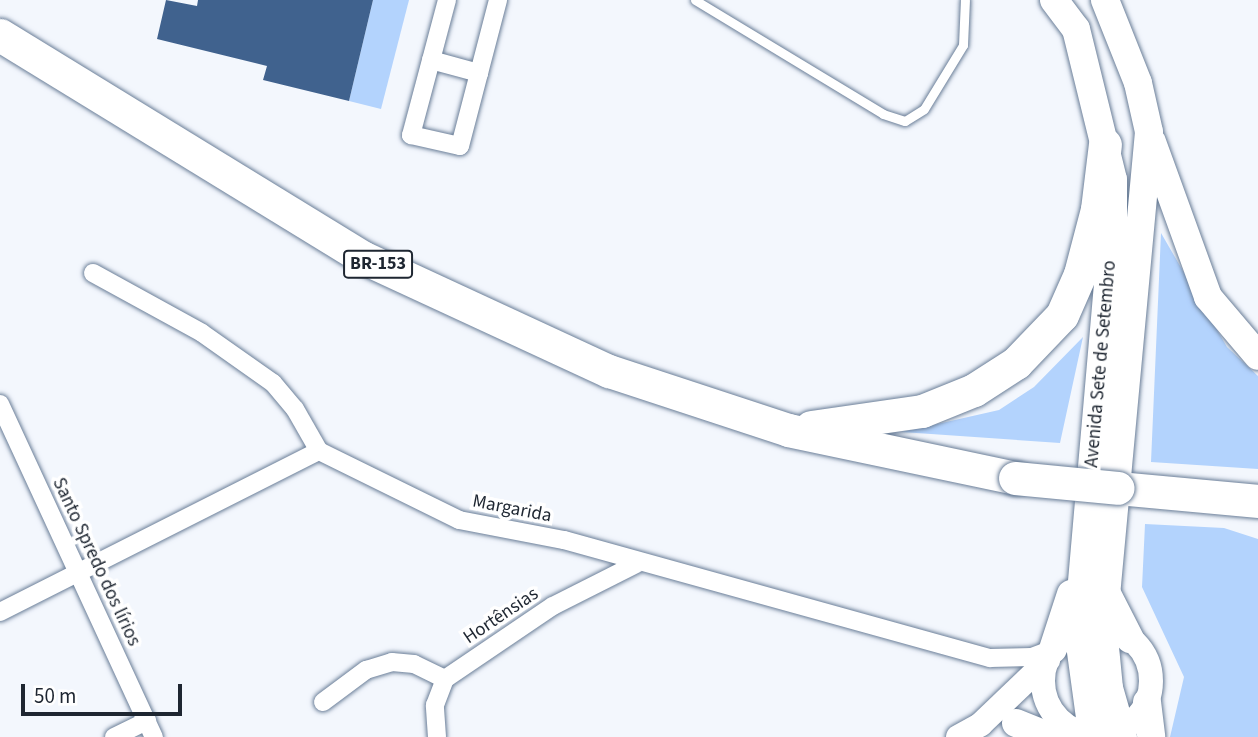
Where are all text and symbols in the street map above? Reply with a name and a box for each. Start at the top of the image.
road number: BR-153 [343,250,413,278]
street label: Avenida Sete de Setembro [1081,259,1121,469]
street label: Santo Spredo dos lírios [47,474,145,650]
street label: Margarida [471,490,553,528]
street label: Hortênsias [459,583,543,649]
scale bar [24,670,186,714]
text: 50 m [34,681,76,711]

